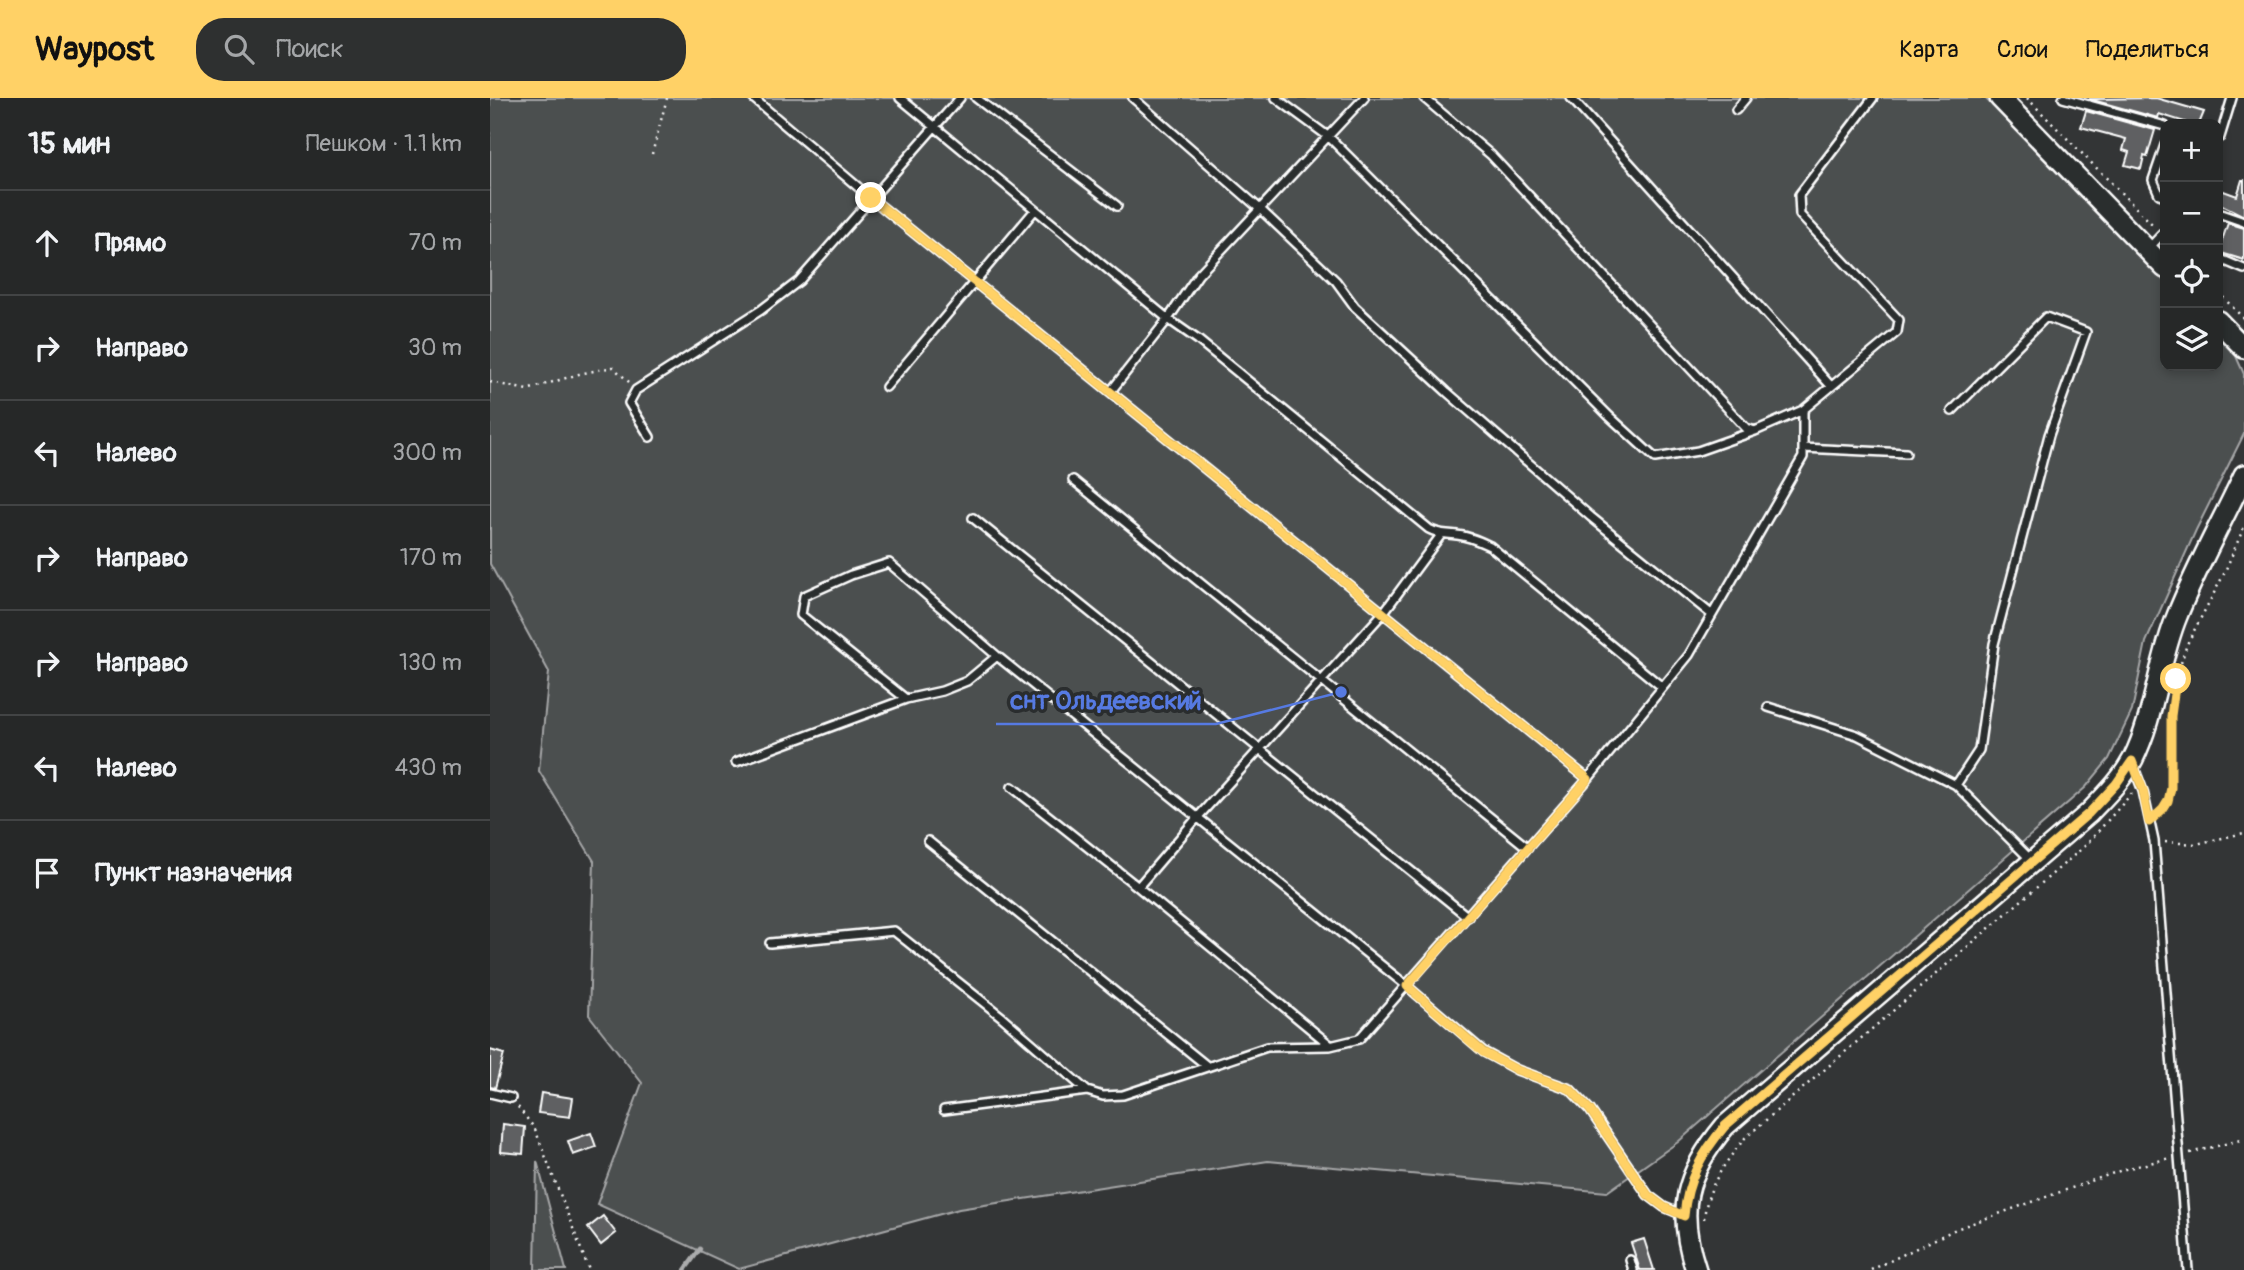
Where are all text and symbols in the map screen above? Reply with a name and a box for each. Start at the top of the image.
search box [196,18,686,81]
text: Waypost [35,29,154,70]
icon: search [220,30,258,68]
text: Поиск [276,33,344,65]
text: Карта [1899,35,1959,64]
text: Слои [1997,35,2048,64]
text: Поделиться [2086,35,2209,64]
map controls [2160,119,2223,371]
button: + [2160,119,2223,182]
text: 15 мин [28,125,111,162]
text: Пешком · 1.1 km [306,129,462,158]
route end [855,182,886,213]
button: − [2160,182,2223,245]
icon: ahead [28,224,66,262]
text: Прямо [95,227,166,259]
text: 70 m [409,228,462,257]
button: locate [2160,245,2223,308]
button: layers [2160,308,2223,371]
icon: right [28,329,66,367]
text: Направо [95,332,188,364]
text: 30 m [408,333,462,362]
icon: left [28,434,66,472]
text: Налево [95,437,177,469]
text: 300 m [392,438,462,467]
icon: right [28,539,66,577]
text: Направо [95,542,188,574]
text: 170 m [400,543,462,572]
icon: right [28,644,66,682]
text: Направо [95,647,188,679]
text: 130 m [399,648,462,677]
route start [2160,663,2191,694]
callout: снт Ольдеевский [996,677,1216,724]
text: снт Ольдеевский [1009,685,1202,717]
icon: left [28,749,66,787]
text: Налево [95,752,177,784]
text: 430 m [395,753,462,782]
icon: arrive [28,854,66,892]
text: Пункт назначения [95,857,292,889]

